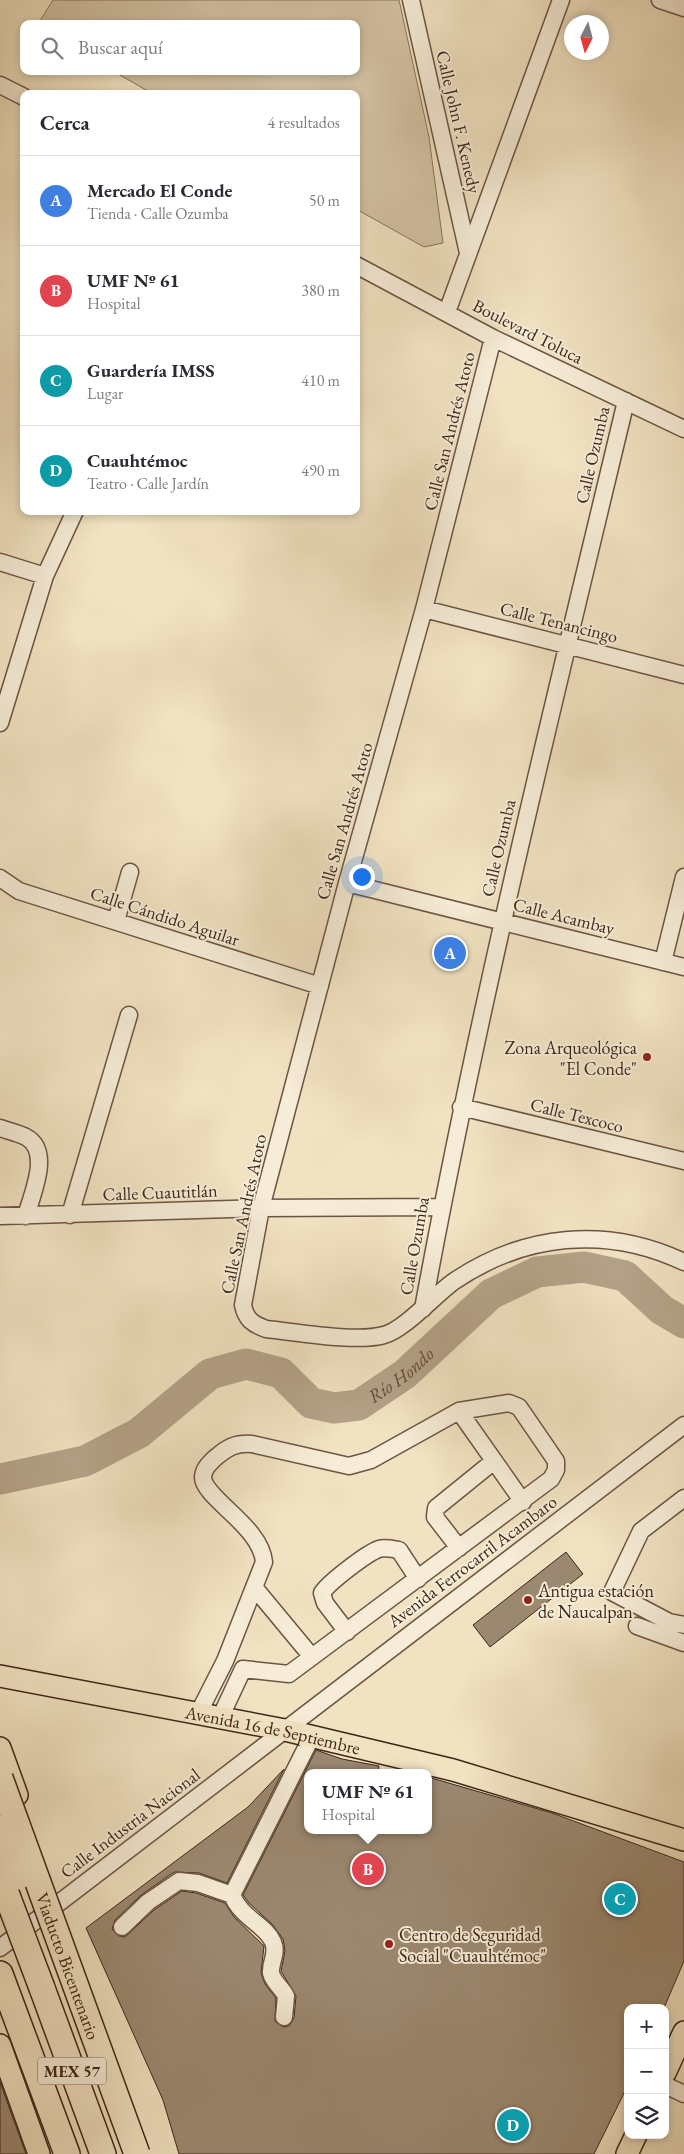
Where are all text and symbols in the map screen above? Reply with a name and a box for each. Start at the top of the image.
north arrow [564,15,609,60]
search box [20,20,360,75]
icon: search [38,34,66,62]
text: Buscar aquí [78,35,163,60]
street label: Calle John F. Kenedy [431,48,487,196]
text: Cerca [40,109,90,136]
text: 4 resultados [268,112,340,133]
text: Mercado El Conde [87,178,232,203]
text: A [50,190,62,211]
text: 50 m [309,190,340,211]
text: Tienda · Calle Ozumba [87,203,229,224]
text: UMF Nº 61 [87,268,180,293]
text: B [51,280,61,301]
text: 380 m [301,280,340,301]
text: Hospital [87,293,141,314]
street label: Boulevard Toluca [469,293,588,369]
street label: Calle San Andrés Atoto [418,349,480,513]
text: Guardería IMSS [87,358,215,383]
text: C [50,370,62,391]
text: 410 m [301,370,340,391]
text: Lugar [87,383,123,404]
street label: Calle Ozumba [570,403,615,506]
text: Cuauhtémoc [87,448,188,473]
text: D [50,460,62,481]
text: 490 m [301,460,340,481]
text: Teatro · Calle Jardín [87,473,209,494]
street label: Calle Tenancingo [498,596,620,648]
street label: Calle San Andrés Atoto [310,739,378,903]
street label: Calle Ozumba [476,796,521,899]
your location [349,864,375,890]
street label: Calle Cándido Aguilar [87,881,243,951]
street label: Calle Acambay [511,892,617,940]
pin: A [434,934,466,972]
place label: Zona Arqueológica "El Conde" [504,1036,638,1080]
marker: Zona Arqueológica "El Conde" [641,1051,653,1063]
street label: Calle Texcoco [528,1092,626,1138]
street label: Calle San Andrés Atoto [215,1132,271,1296]
street label: Calle Cuautitlán [102,1178,218,1205]
street label: Calle Ozumba [394,1194,434,1297]
water label: Río Hondo [362,1341,439,1408]
street label: Avenida Ferrocarril Acambaro [382,1490,561,1633]
place label: Antigua estación de Naucalpan [537,1579,654,1623]
marker: Antigua estación de Naucalpan [522,1594,534,1606]
street label: Avenida 16 de Septiembre [182,1700,363,1759]
street label: Calle Industria Nacional [56,1763,204,1883]
popup [304,1769,432,1834]
text: UMF Nº 61 [322,1779,414,1804]
text: Hospital [322,1804,375,1825]
pin: B [352,1850,384,1888]
pin: C [604,1880,636,1918]
street label: Viaducto Bicentenario [31,1889,106,2043]
place label: Centro de Seguridad Social "Cuauhtémoc" [399,1923,546,1967]
marker: Centro de Seguridad Social "Cuauhtémoc" [383,1938,395,1950]
map controls [624,2004,669,2139]
button: + [624,2004,669,2049]
button: − [624,2049,669,2094]
road number: MEX 57 [38,2058,106,2084]
button: layers [624,2094,669,2139]
pin: D [497,2106,529,2144]

